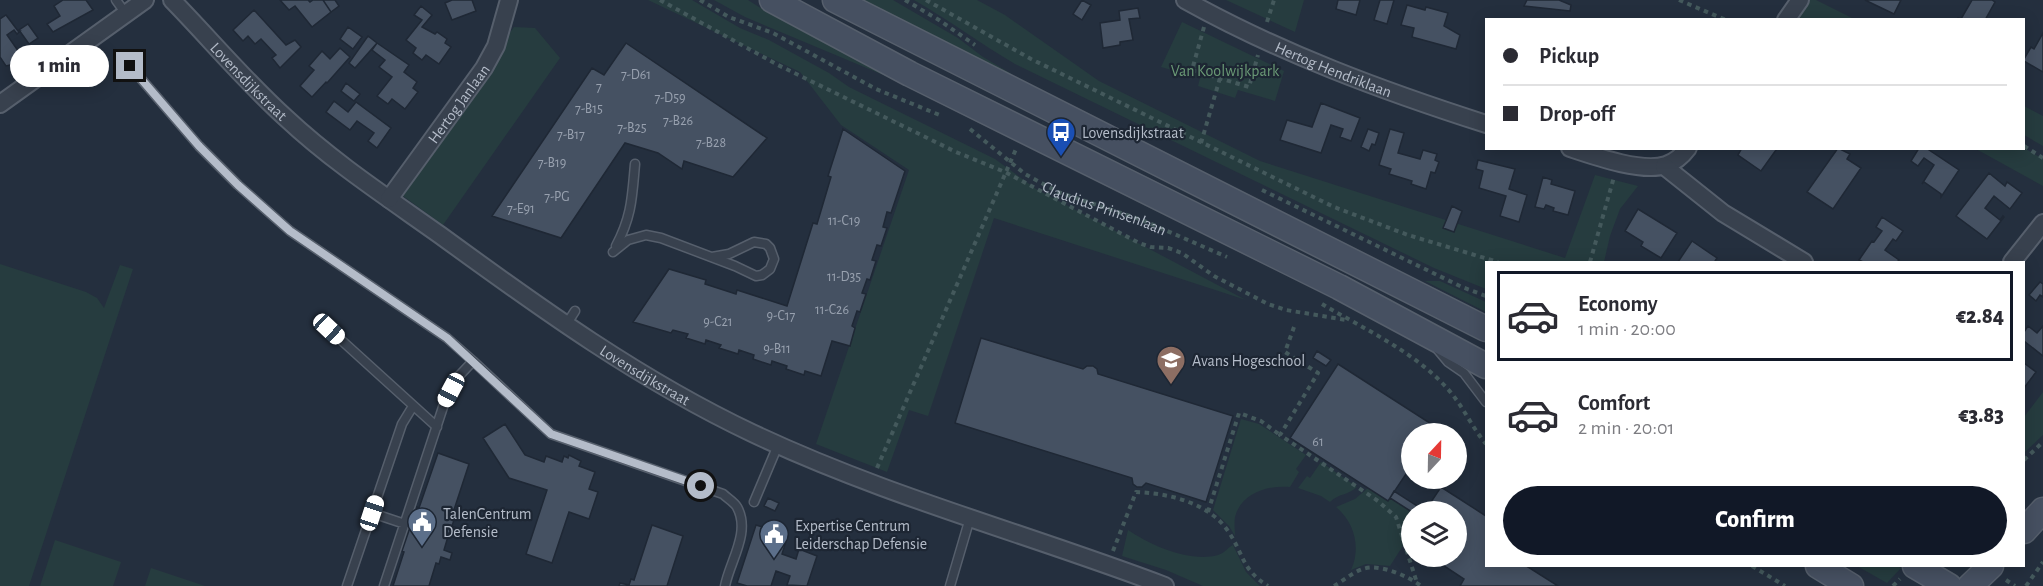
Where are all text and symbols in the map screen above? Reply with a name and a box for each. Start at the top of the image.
street label: Hertog Hendriklaan [1272,39,1394,100]
street label: Lovensdijkstraat [207,40,290,124]
callout: 1 min [10,45,109,87]
text: Pickup [1539,45,1599,67]
route end [116,52,143,79]
text: 1 min [38,56,81,76]
street label: Hertog Janlaan [425,62,493,147]
park label: Van Koolwijkpark [1171,63,1280,80]
house number: 7-D61 [621,68,651,82]
house number: 7 [596,80,602,94]
house number: 7-D59 [654,91,686,105]
house number: 7-B15 [575,102,603,116]
text: Drop-off [1539,103,1615,125]
house number: 7-B26 [663,114,693,128]
bus stop icon: Lovensdijkstraat [1045,116,1077,158]
house number: 7-B25 [617,121,647,135]
place label: Lovensdijkstraat [1082,125,1184,142]
house number: 7-B17 [557,128,585,142]
house number: 7-B28 [696,136,726,150]
house number: 7-B19 [538,156,566,170]
street label: Claudius Prinsenlaan [1040,178,1169,239]
house number: 7-PG [544,190,570,204]
house number: 7-E91 [507,202,535,216]
house number: 11-C19 [828,214,860,228]
house number: 11-D35 [827,270,861,284]
icon: car [1506,289,1560,343]
text: Economy [1578,293,1658,315]
house number: 11-C26 [815,303,849,317]
text: €2.84 [1956,305,2004,327]
house number: 9-C17 [767,309,796,323]
car [310,310,348,348]
house number: 9-C21 [703,315,733,329]
text: 1 min · 20:00 [1578,319,1676,339]
street label: Lovensdijkstraat [597,342,692,409]
house number: 9-B11 [763,342,791,356]
school or university icon: Avans Hogeschool [1155,344,1187,386]
place label: Avans Hogeschool [1192,353,1305,369]
car [435,370,467,410]
icon: car [1506,388,1560,442]
text: Comfort [1578,392,1650,414]
text: €3.83 [1958,404,2004,426]
text: 2 min · 20:01 [1578,418,1674,438]
north arrow [1401,423,1467,489]
map controls [1401,423,1467,567]
house number: 61 [1312,435,1324,449]
route start [687,472,714,499]
button: Confirm [1503,486,2007,555]
car [358,493,386,533]
button: layers [1401,501,1467,567]
public building icon: TalenCentrum Defensie [406,506,438,548]
place label: TalenCentrum Defensie [443,506,531,540]
public building icon: Expertise Centrum Leiderschap Defensie [758,518,790,560]
place label: Expertise Centrum Leiderschap Defensie [795,518,927,552]

